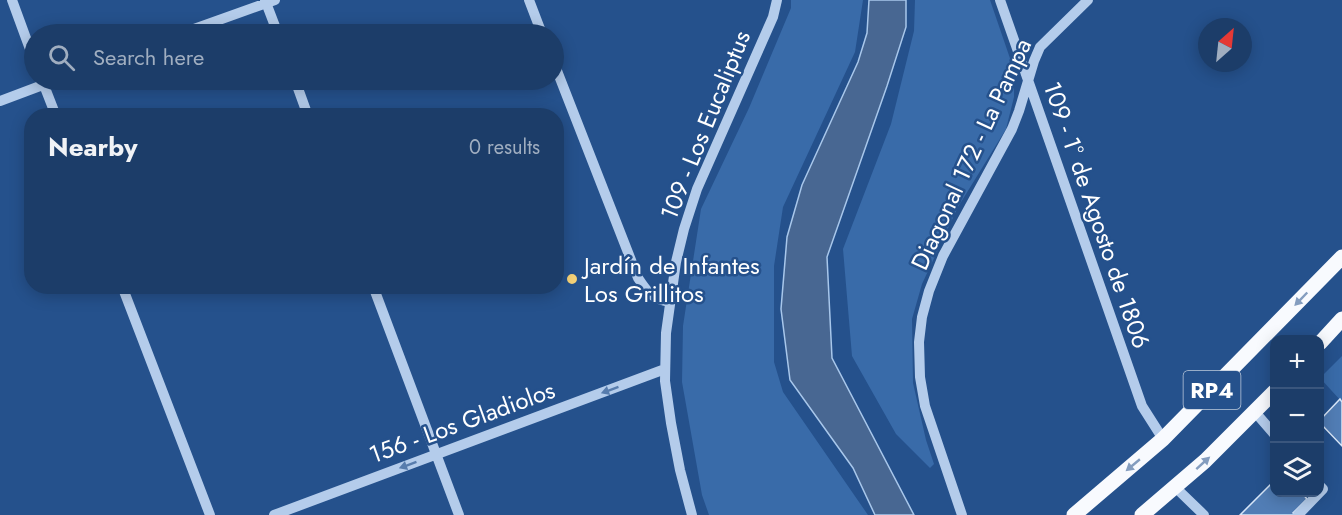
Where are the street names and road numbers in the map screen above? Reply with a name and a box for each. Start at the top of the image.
street label: 109 - Los Eucaliptus [651,25,759,225]
street label: Diagonal 172 - La Pampa [902,33,1040,275]
street label: 109 - 1° de Agosto de 1806 [1035,77,1159,353]
road number: RP4 [1184,371,1240,409]
street label: 156 - Los Gladiolos [364,372,560,472]

